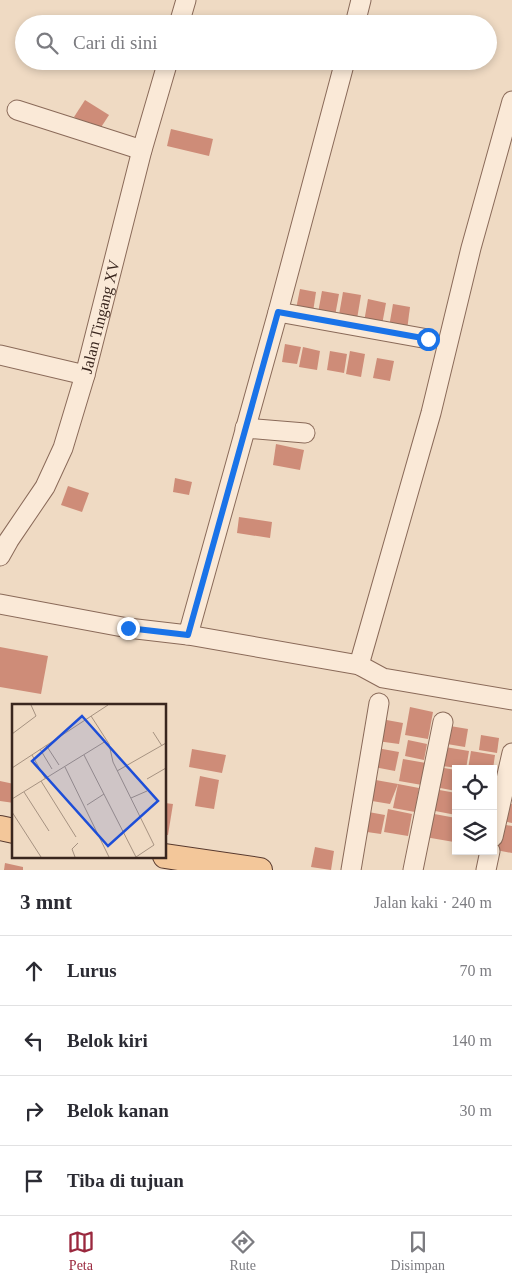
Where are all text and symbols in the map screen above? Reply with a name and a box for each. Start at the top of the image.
search box [15,15,497,70]
icon: search [33,29,61,57]
text: Cari di sini [73,32,157,53]
street label: Jalan Tingang XV [78,258,123,375]
route start [417,328,440,351]
route end [117,617,140,640]
inset map [12,704,166,858]
map controls [452,765,497,855]
button: locate [452,765,497,810]
button: layers [452,810,497,855]
text: 3 mnt [20,890,72,914]
text: Jalan kaki · 240 m [374,894,492,911]
icon: ahead [20,957,48,985]
text: Lurus [67,960,117,981]
text: 70 m [460,962,492,979]
icon: left [20,1027,48,1055]
text: Belok kiri [67,1030,148,1051]
text: 140 m [452,1032,492,1049]
icon: right [20,1097,48,1125]
text: Belok kanan [67,1100,169,1121]
text: 30 m [460,1102,492,1119]
icon: arrive [20,1167,48,1195]
text: Tiba di tujuan [67,1170,184,1191]
tab: Peta [67,1228,95,1274]
tab: Rute [229,1228,257,1274]
tab: Disimpan [391,1228,445,1274]

